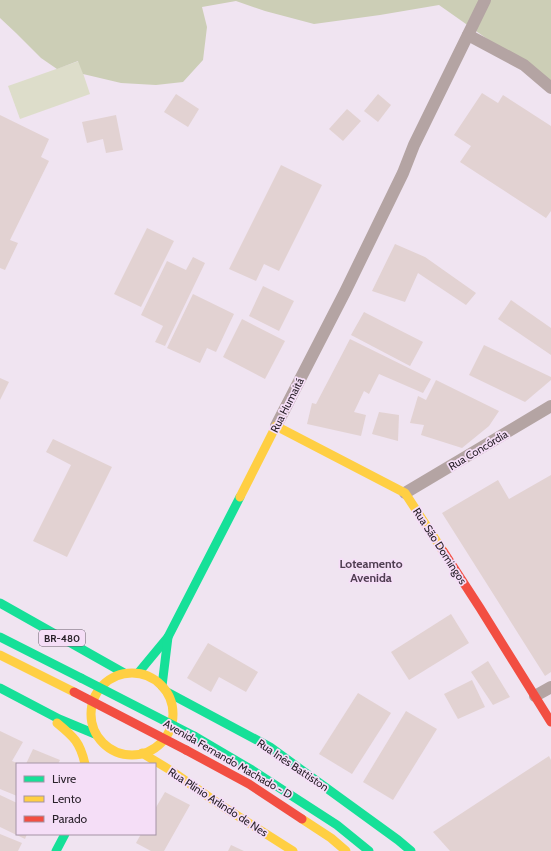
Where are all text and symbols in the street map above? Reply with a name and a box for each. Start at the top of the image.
street label: Rua Humaitá [267,375,307,435]
street label: Rua Concórdia [446,426,511,473]
street label: Rua São Domingos [410,505,470,587]
district label: Loteamento Avenida [339,556,403,585]
road number: BR-480 [39,630,85,646]
street label: Avenida Fernando Machado - D [161,716,295,802]
street label: Rua Inês Battiston [254,736,332,794]
legend [16,763,156,835]
street label: Rua Plínio Arlindo de Nes [165,765,271,840]
text: Livre [52,771,76,786]
text: Lento [52,791,82,806]
text: Parado [52,811,88,826]

